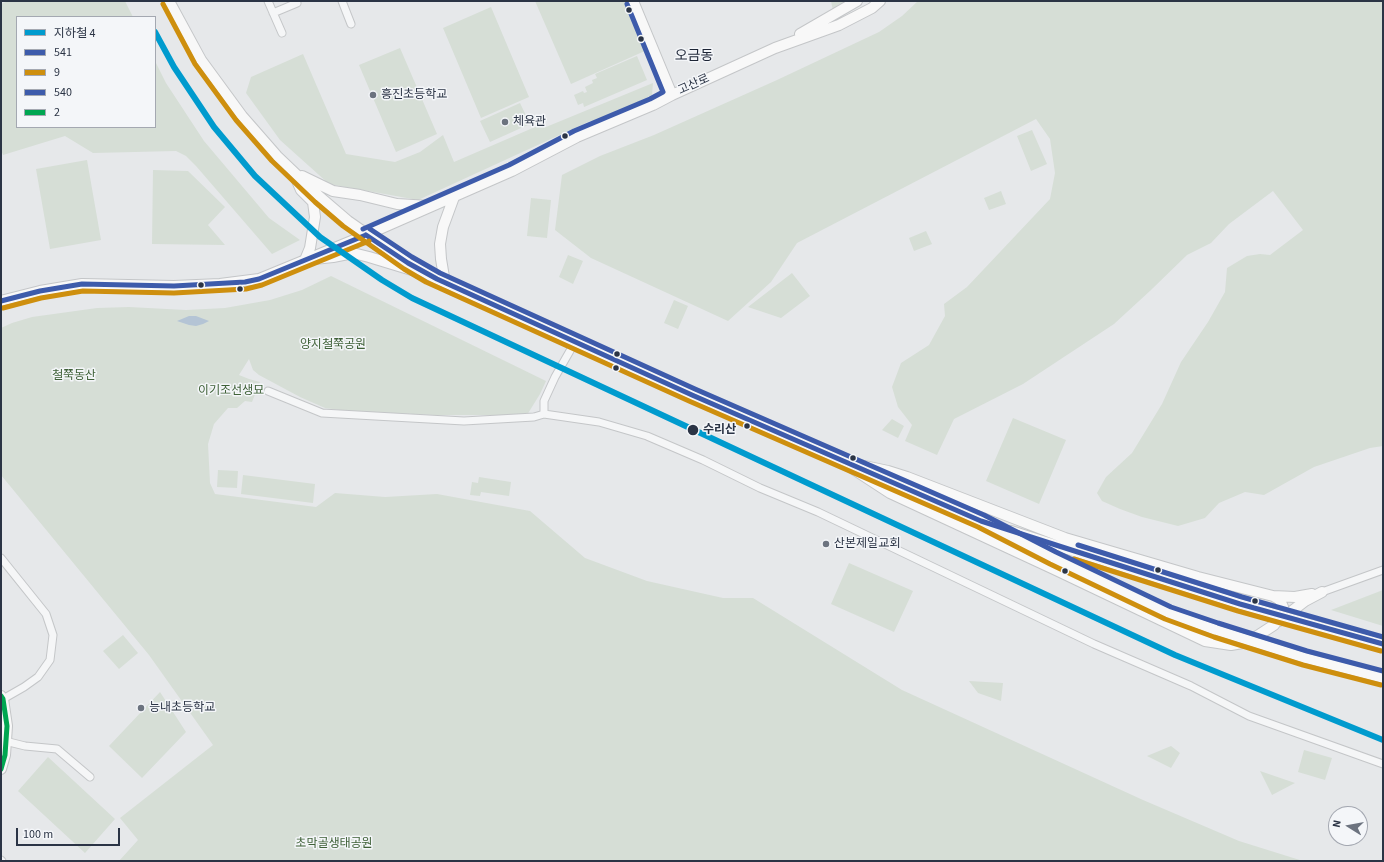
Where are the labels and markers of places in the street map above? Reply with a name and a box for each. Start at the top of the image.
unlabelled marker [624,5,634,15]
unlabelled marker [636,34,646,44]
place label: 흥진초등학교 [381,88,447,102]
marker: 흥진초등학교 [368,90,378,100]
place label: 체육관 [513,115,546,129]
marker: 체육관 [500,117,510,127]
unlabelled marker [560,131,570,141]
unlabelled marker [196,280,206,290]
unlabelled marker [235,284,245,294]
unlabelled marker [612,349,622,359]
unlabelled marker [611,363,621,373]
unlabelled marker [742,421,752,431]
marker: 수리산 [686,423,700,437]
place label: 수리산 [703,423,736,437]
unlabelled marker [848,453,858,463]
place label: 산본제일교회 [834,537,900,551]
marker: 산본제일교회 [821,539,831,549]
unlabelled marker [1153,565,1163,575]
unlabelled marker [1060,566,1070,576]
unlabelled marker [1250,596,1260,606]
place label: 능내초등학교 [149,701,215,715]
marker: 능내초등학교 [136,703,146,713]

